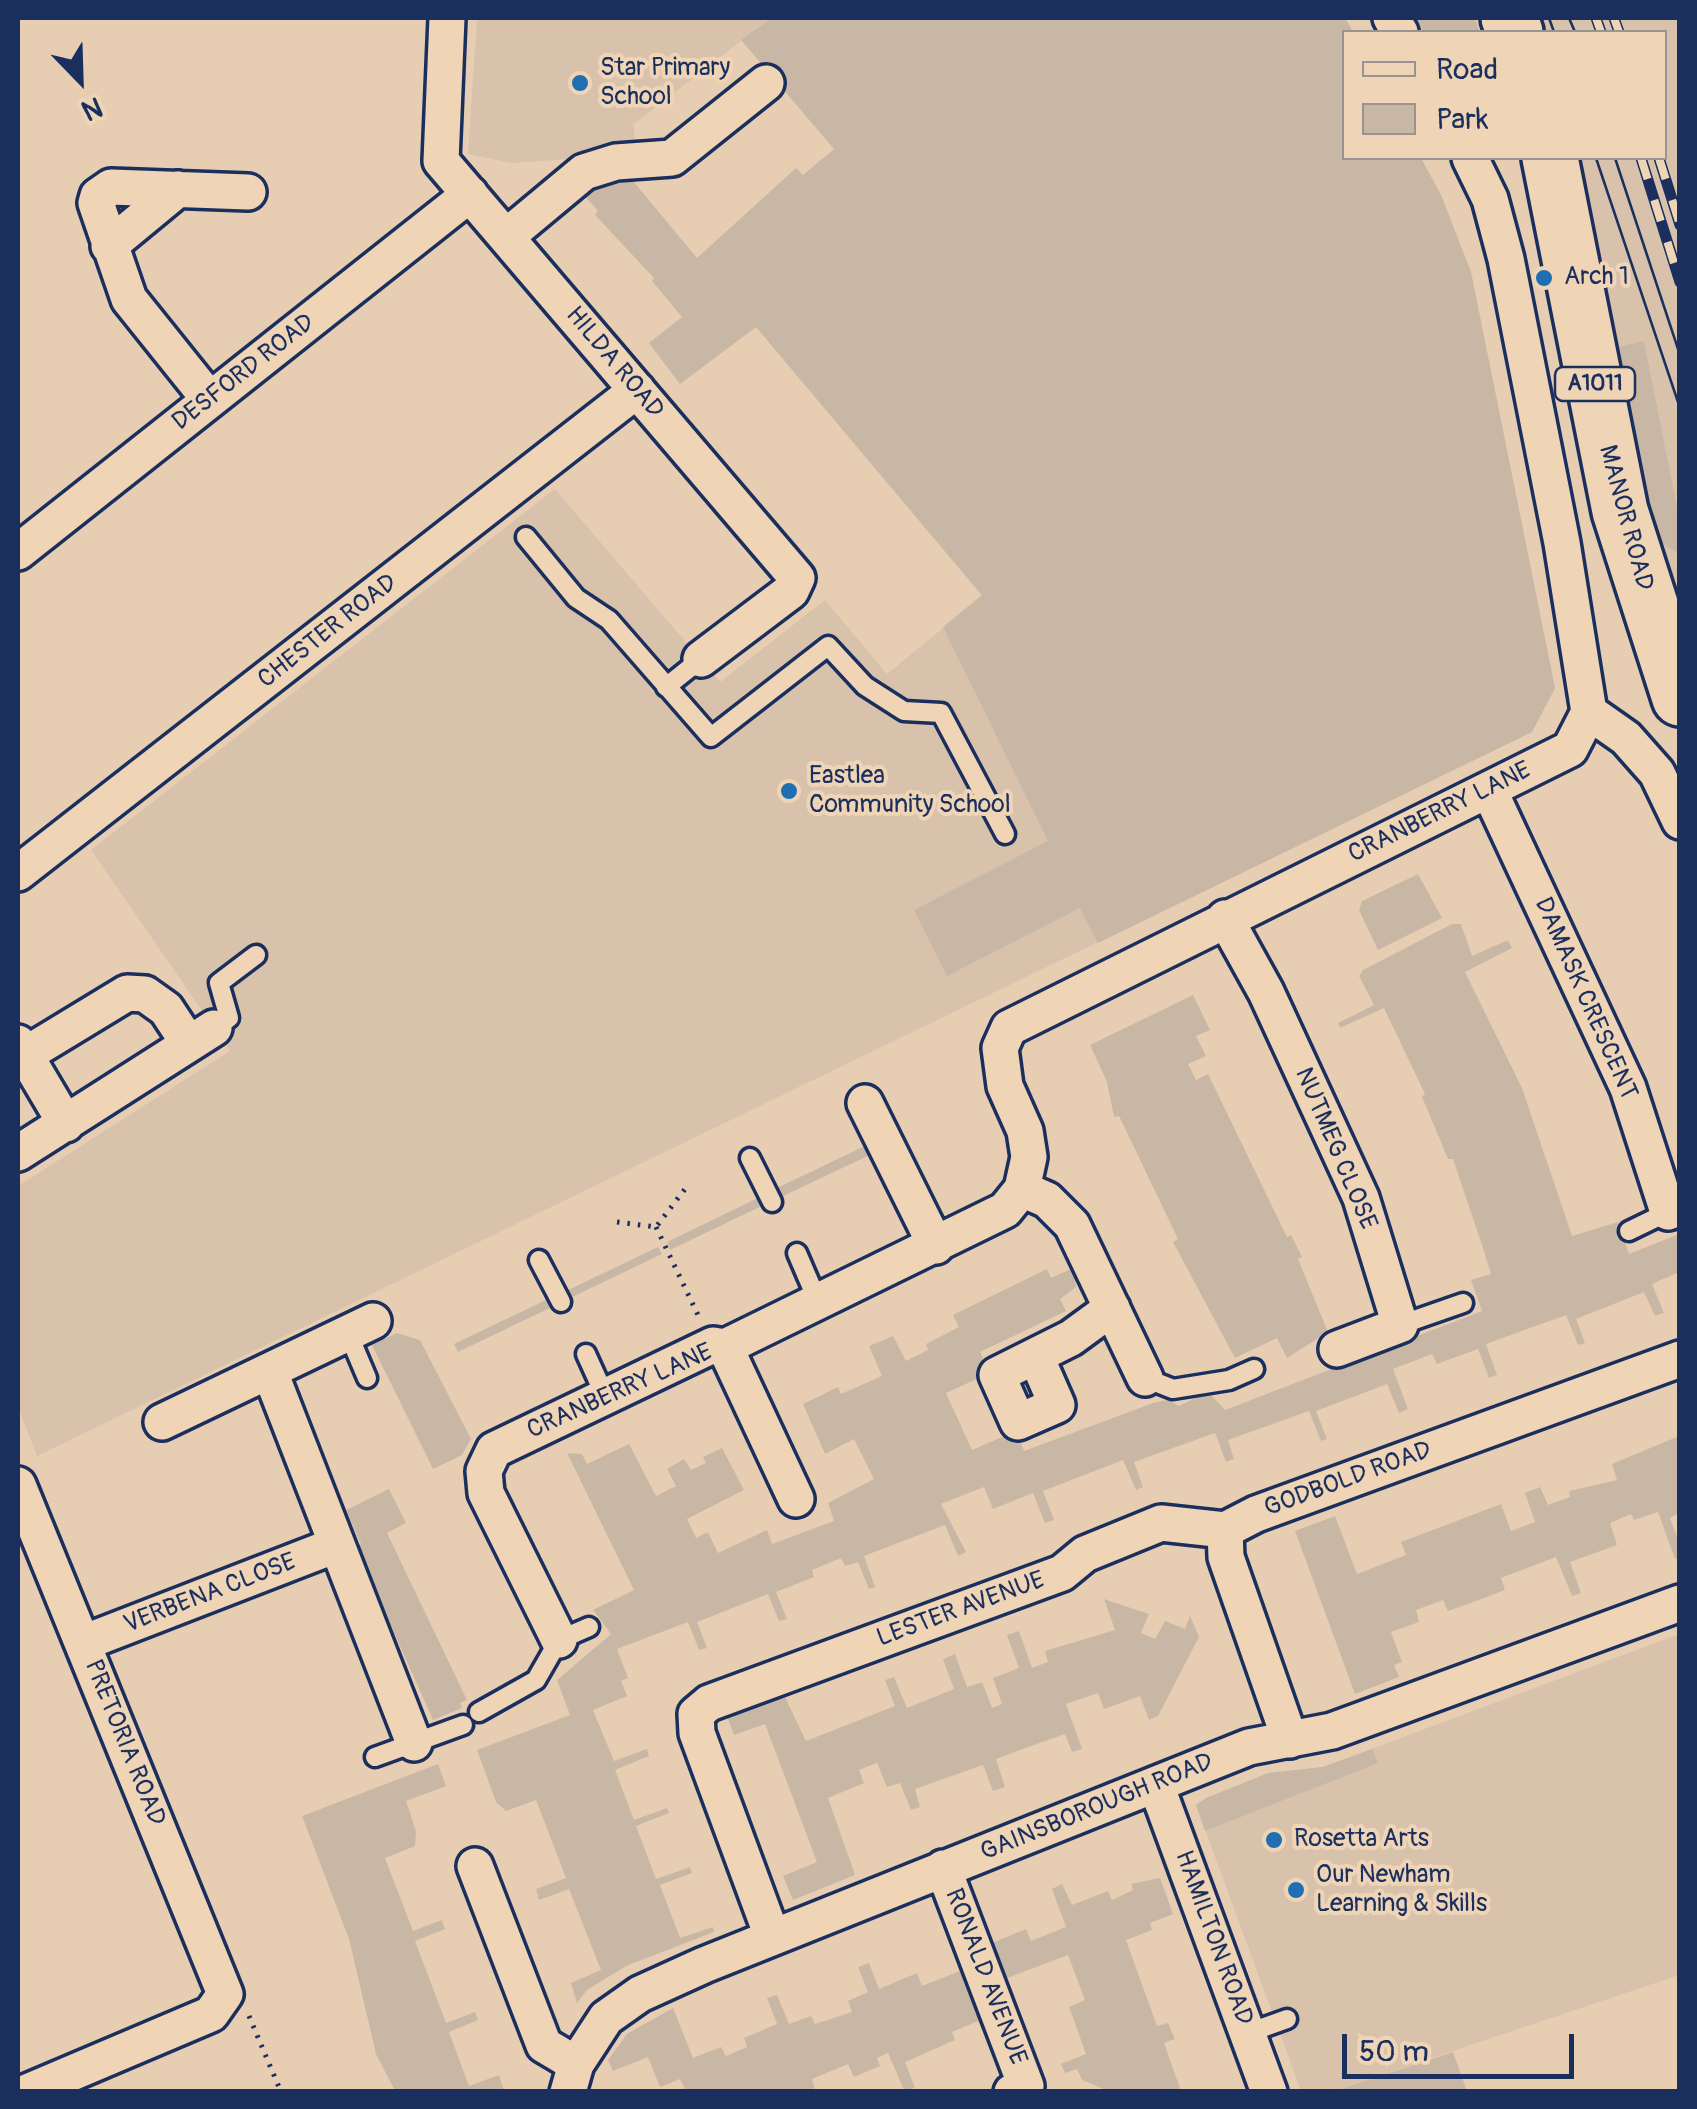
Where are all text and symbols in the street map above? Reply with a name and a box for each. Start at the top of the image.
north arrow [30,30,130,130]
legend [1342,30,1667,160]
text: Road [1436,51,1498,88]
place label: Star Primary School [600,54,730,113]
marker: Star Primary School [569,72,591,94]
text: N [76,88,107,128]
text: Park [1436,101,1489,138]
place label: Arch 1 [1564,263,1629,293]
marker: Arch 1 [1533,267,1555,289]
street label: HILDA ROAD [559,301,669,425]
street label: DESFORD ROAD [167,308,321,438]
road number: A1011 [1555,367,1635,401]
street label: MANOR ROAD [1591,442,1659,594]
street label: CHESTER ROAD [253,569,403,695]
street label: CRANBERRY LANE [1344,756,1536,870]
place label: Eastlea Community School [809,762,1011,821]
marker: Eastlea Community School [778,780,800,802]
street label: DAMASK CRESCENT [1527,893,1643,1105]
street label: NUTMEG CLOSE [1287,1063,1383,1235]
street label: CRANBERRY LANE [523,1338,717,1446]
street label: GODBOLD ROAD [1260,1436,1436,1524]
street label: VERBENA CLOSE [120,1547,300,1641]
street label: LESTER AVENUE [873,1566,1049,1654]
street label: PRETORIA ROAD [77,1656,171,1830]
street label: GAINSBOROUGH ROAD [976,1748,1218,1868]
place label: Rosetta Arts [1294,1825,1429,1855]
marker: Rosetta Arts [1263,1829,1285,1851]
street label: HAMILTON ROAD [1168,1847,1258,2029]
place label: Our Newham Learning & Skills [1316,1861,1487,1920]
marker: Our Newham Learning & Skills [1285,1879,1307,1901]
street label: RONALD AVENUE [938,1885,1032,2069]
scale bar [1347,2014,1580,2076]
text: 50 m [1359,2033,1429,2070]

